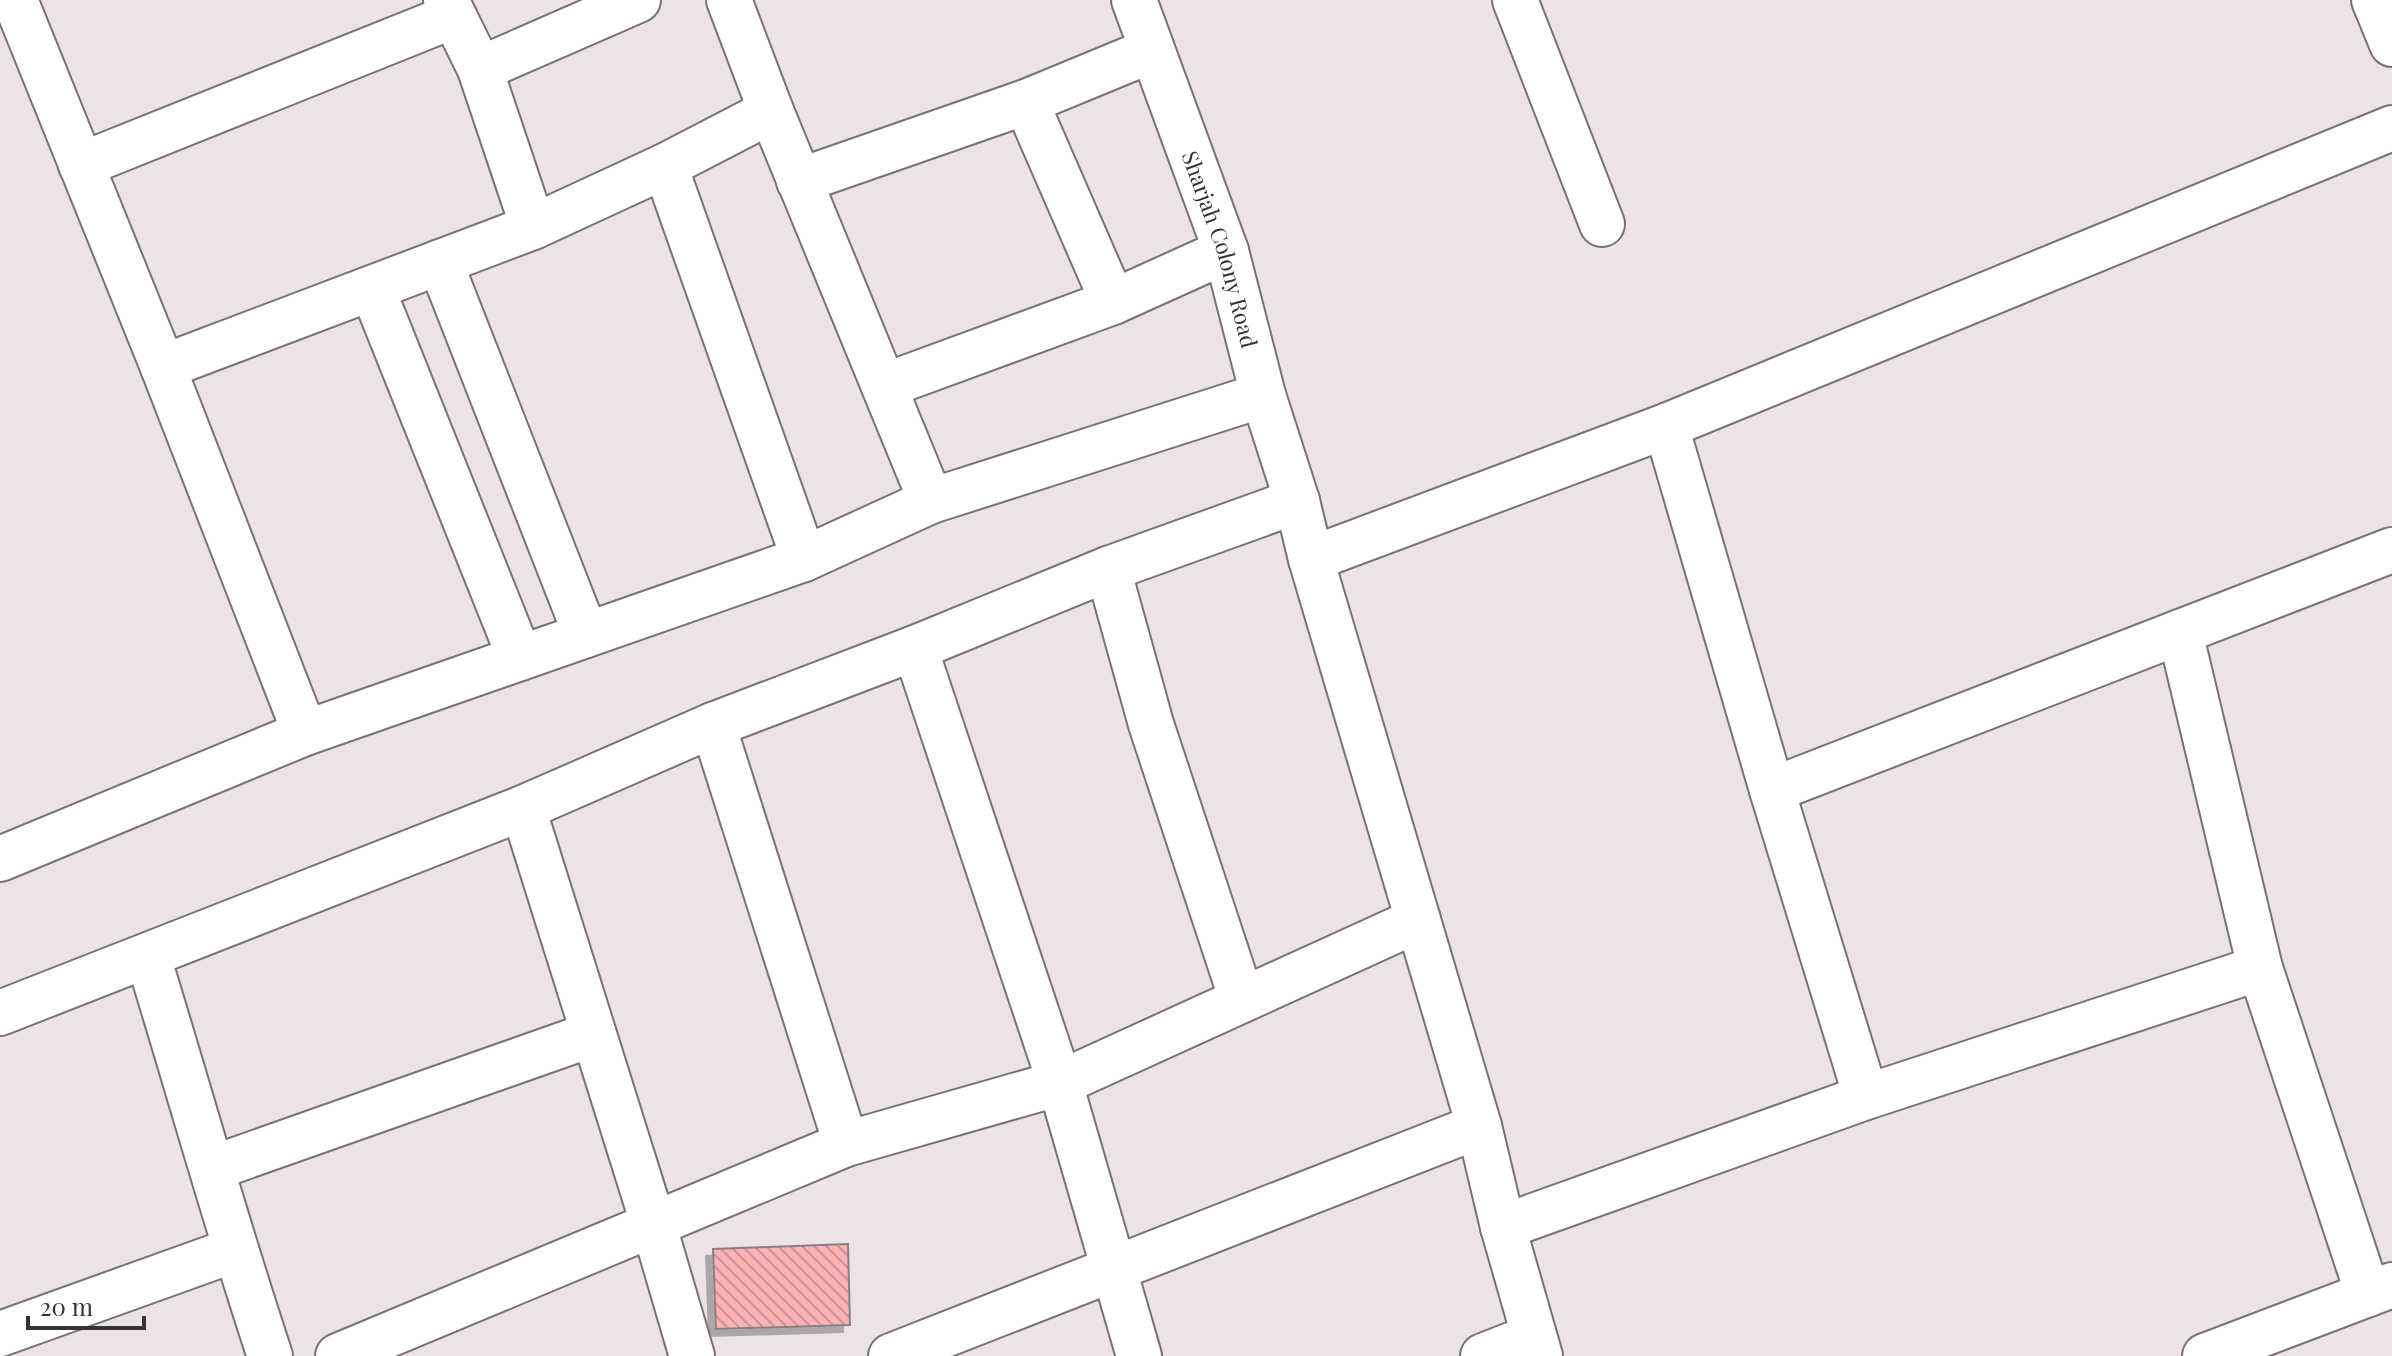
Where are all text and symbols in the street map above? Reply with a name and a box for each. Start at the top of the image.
street label: Sharjah Colony Road [1175,146,1265,351]
scale bar [28,1280,144,1330]
text: 20 m [40,1290,93,1322]

